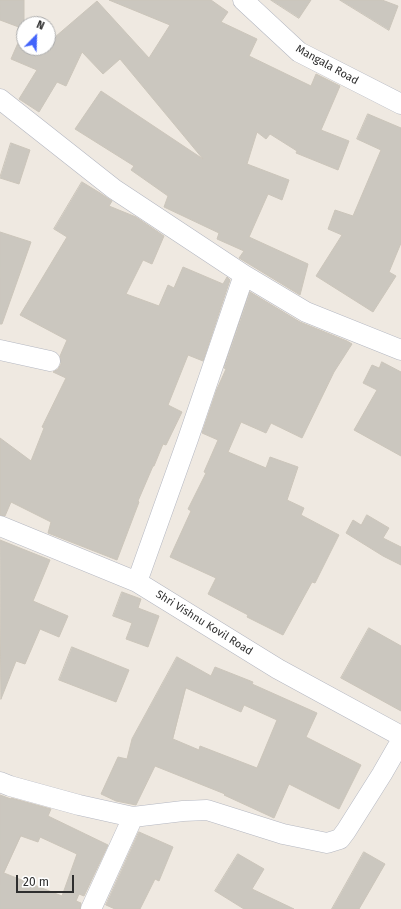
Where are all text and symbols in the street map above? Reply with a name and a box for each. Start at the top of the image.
north arrow [16,16,56,56]
text: N [35,18,46,33]
street label: Mangala Road [293,42,361,88]
street label: Shri Vishnu Kovil Road [153,588,255,658]
scale bar [18,867,76,893]
text: 20 m [23,875,49,889]

